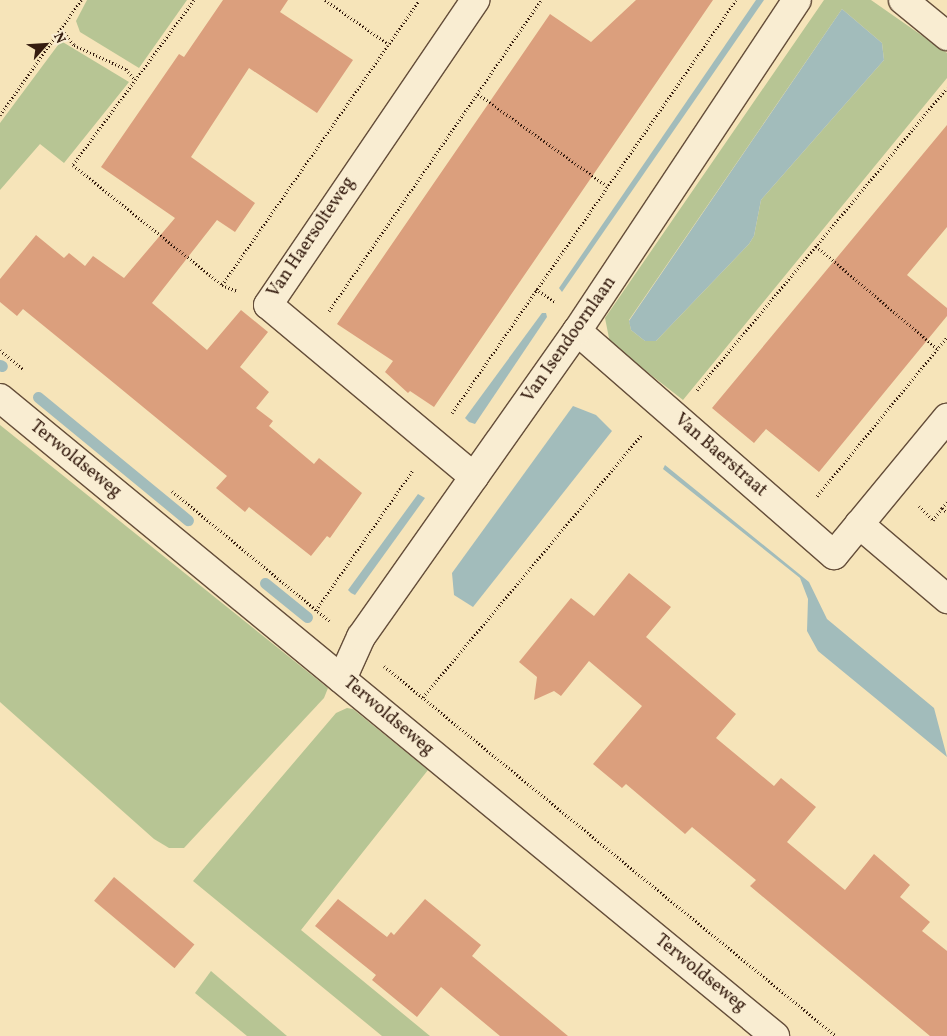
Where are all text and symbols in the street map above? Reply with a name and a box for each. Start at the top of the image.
north arrow [20,20,70,70]
text: N [48,29,70,47]
street label: Van Haersolteweg [264,173,360,303]
street label: Van Isendoornlaan [518,273,622,407]
street label: Van Baerstraat [669,410,771,502]
street label: Terwoldseweg [25,417,125,503]
street label: Terwoldseweg [338,673,438,761]
street label: Terwoldseweg [650,931,750,1017]

